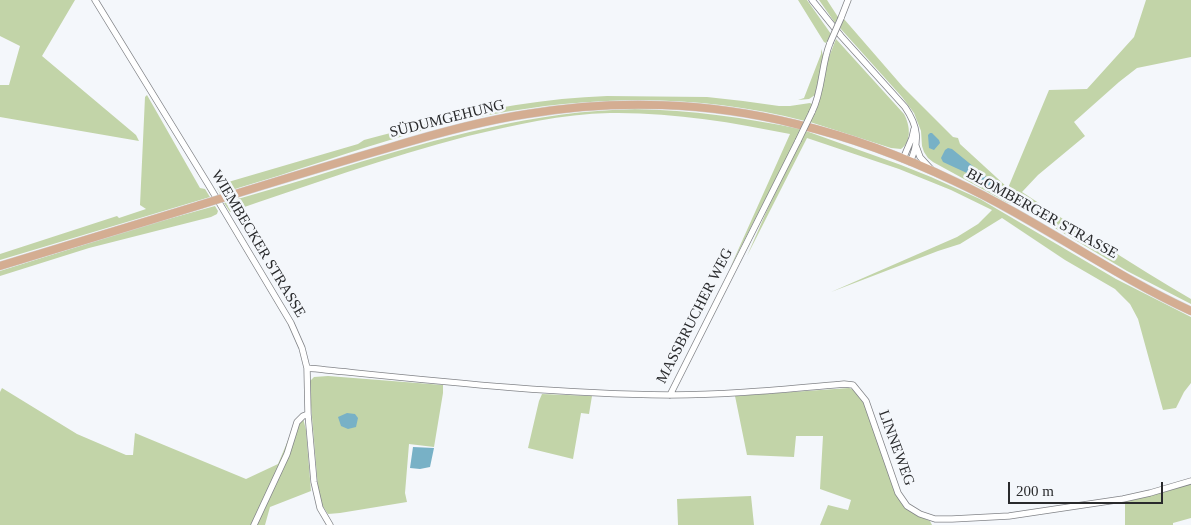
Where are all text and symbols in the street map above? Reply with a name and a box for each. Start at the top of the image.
street label: SÜDUMGEHUNG [388,96,506,142]
street label: BLOMBERGER STRASSE [963,165,1121,263]
street label: WIEMBECKER STRASSE [207,167,309,321]
street label: MASSBRUCHER WEG [653,245,737,387]
street label: LINNEWEG [874,408,918,488]
scale bar [1011,472,1166,504]
text: 200 m [1016,483,1054,499]

